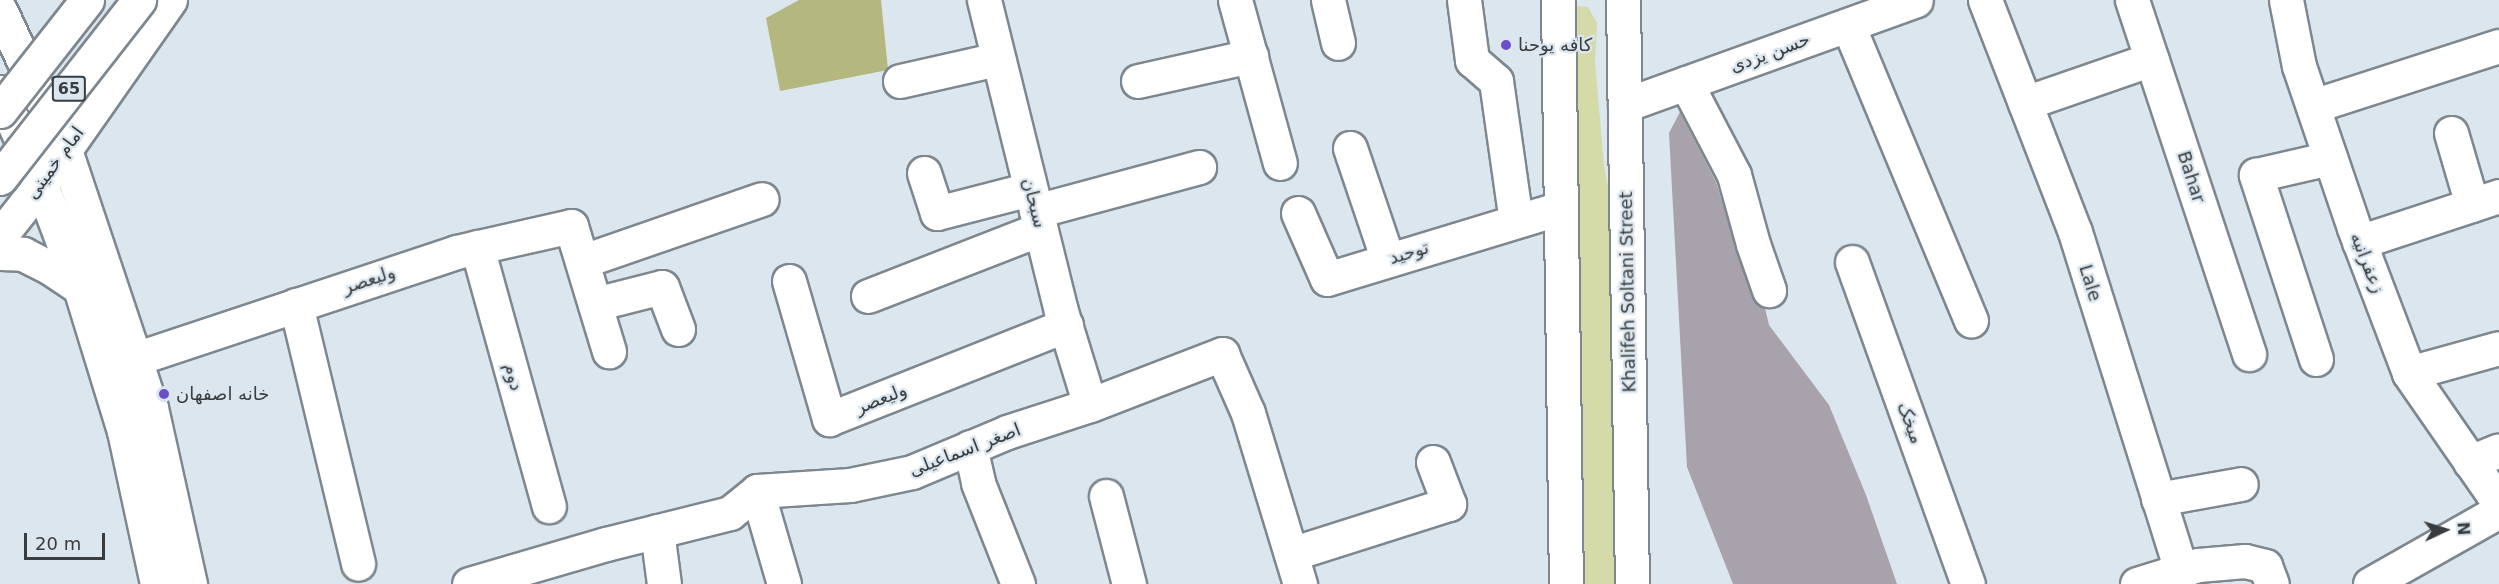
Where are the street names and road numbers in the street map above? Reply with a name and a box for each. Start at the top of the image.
street label: حسن یزدی [1727,29,1813,77]
road number: 65 [51,76,87,102]
street label: امام خمینی [21,123,89,203]
street label: Bahar [2173,148,2209,206]
street label: سبحان [1017,176,1051,230]
street label: Khalifeh Soltani Street [1615,191,1641,393]
street label: زعفرانیه [2346,229,2388,297]
street label: توحید [1387,237,1431,269]
street label: ولیعصر [340,261,398,299]
street label: Lale [2074,262,2106,304]
street label: دوم [499,361,527,393]
street label: ولیعصر [852,379,910,419]
street label: میخک [1893,399,1927,447]
street label: اصغر اسماعیلی [906,419,1024,481]

